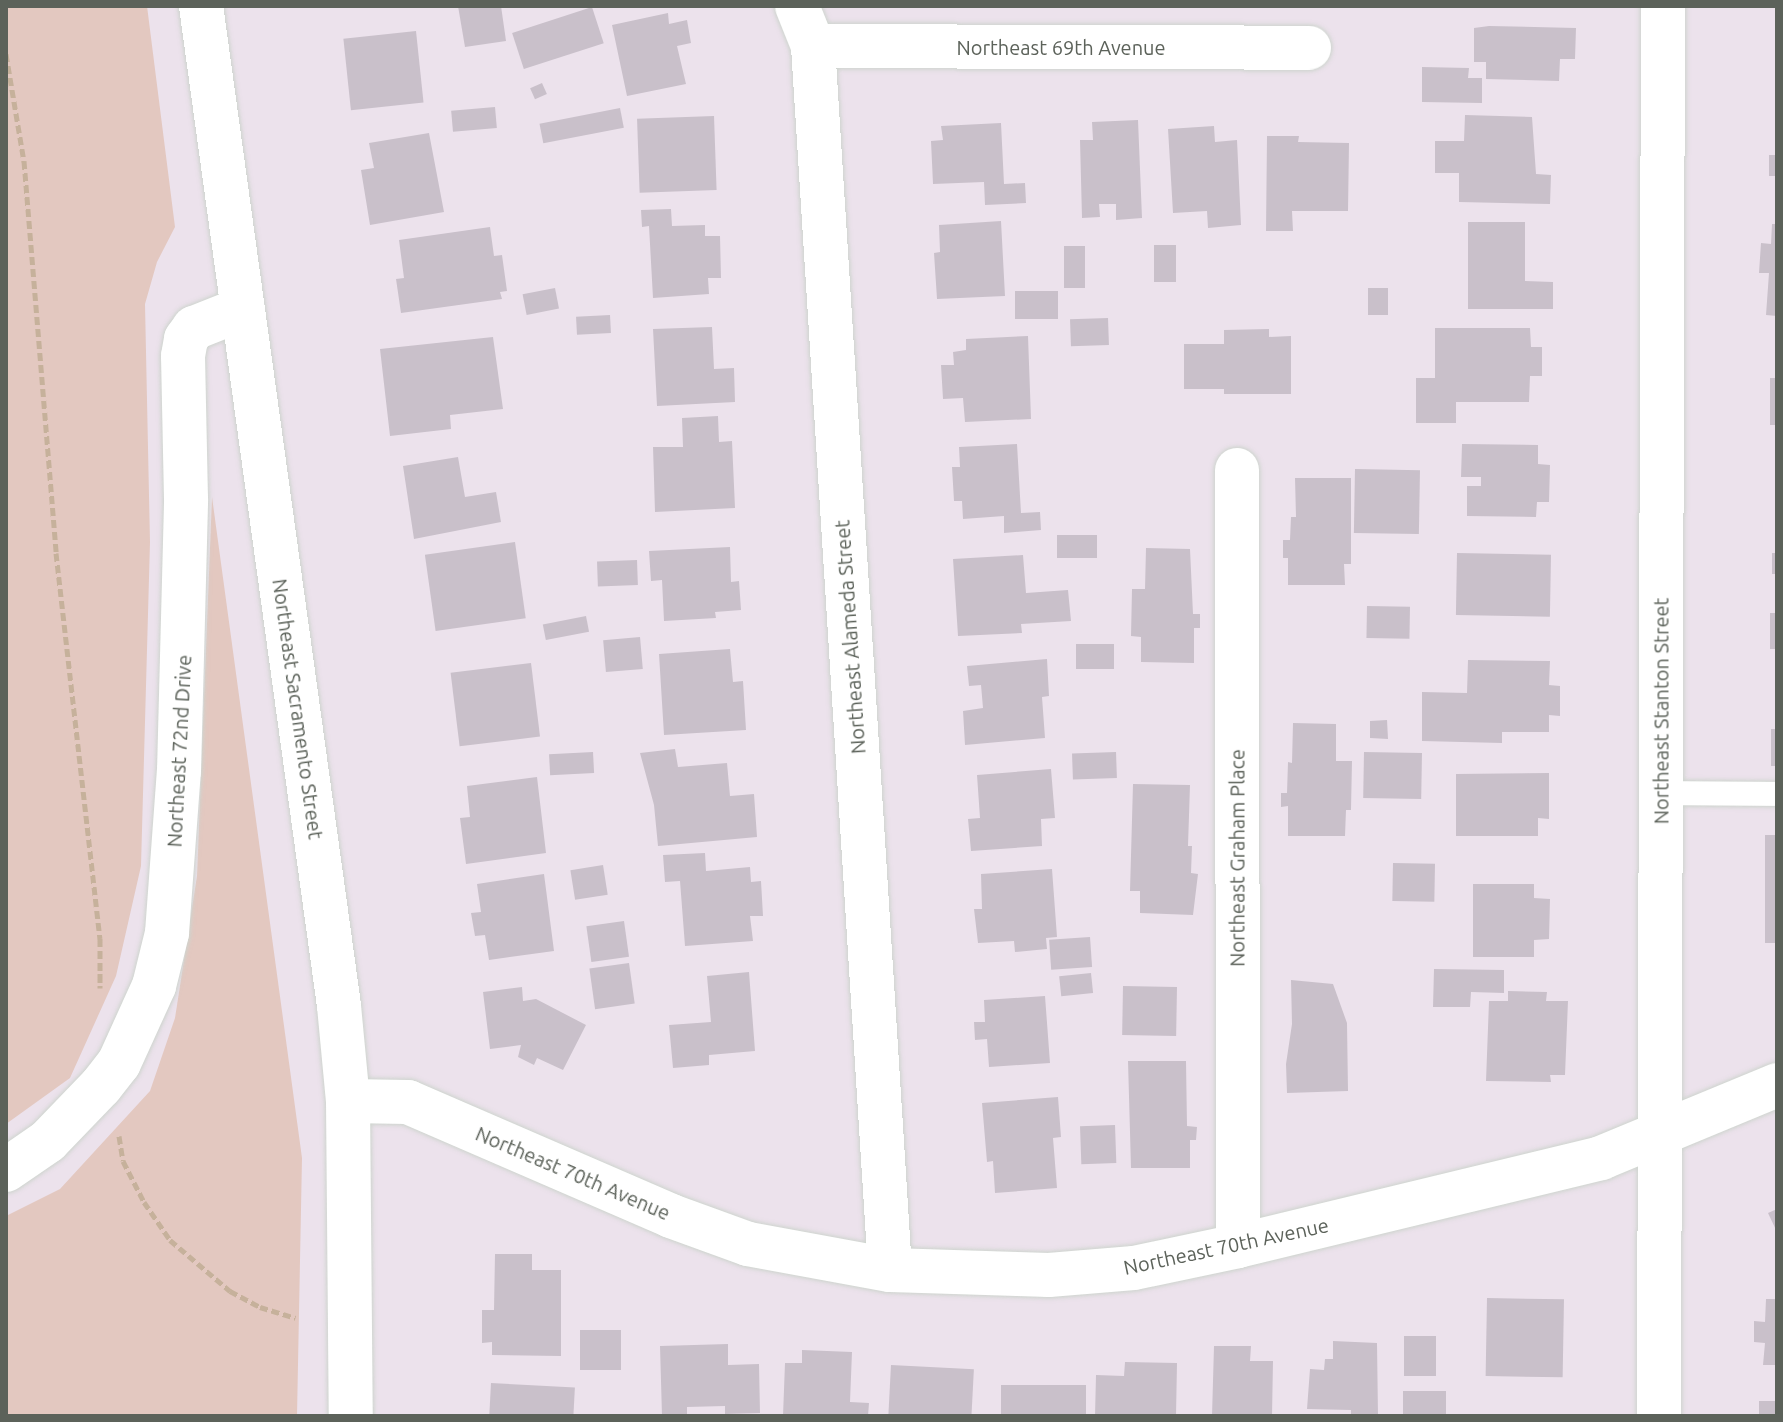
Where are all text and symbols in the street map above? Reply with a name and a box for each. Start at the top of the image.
street label: Northeast 69th Avenue [956,35,1166,59]
street label: Northeast Alameda Street [830,519,870,755]
street label: Northeast Sacramento Street [268,577,328,841]
street label: Northeast Stanton Street [1649,598,1673,824]
street label: Northeast 72nd Drive [162,654,196,848]
street label: Northeast Graham Place [1225,749,1249,967]
street label: Northeast 70th Avenue [472,1121,674,1225]
street label: Northeast 70th Avenue [1121,1213,1331,1279]

